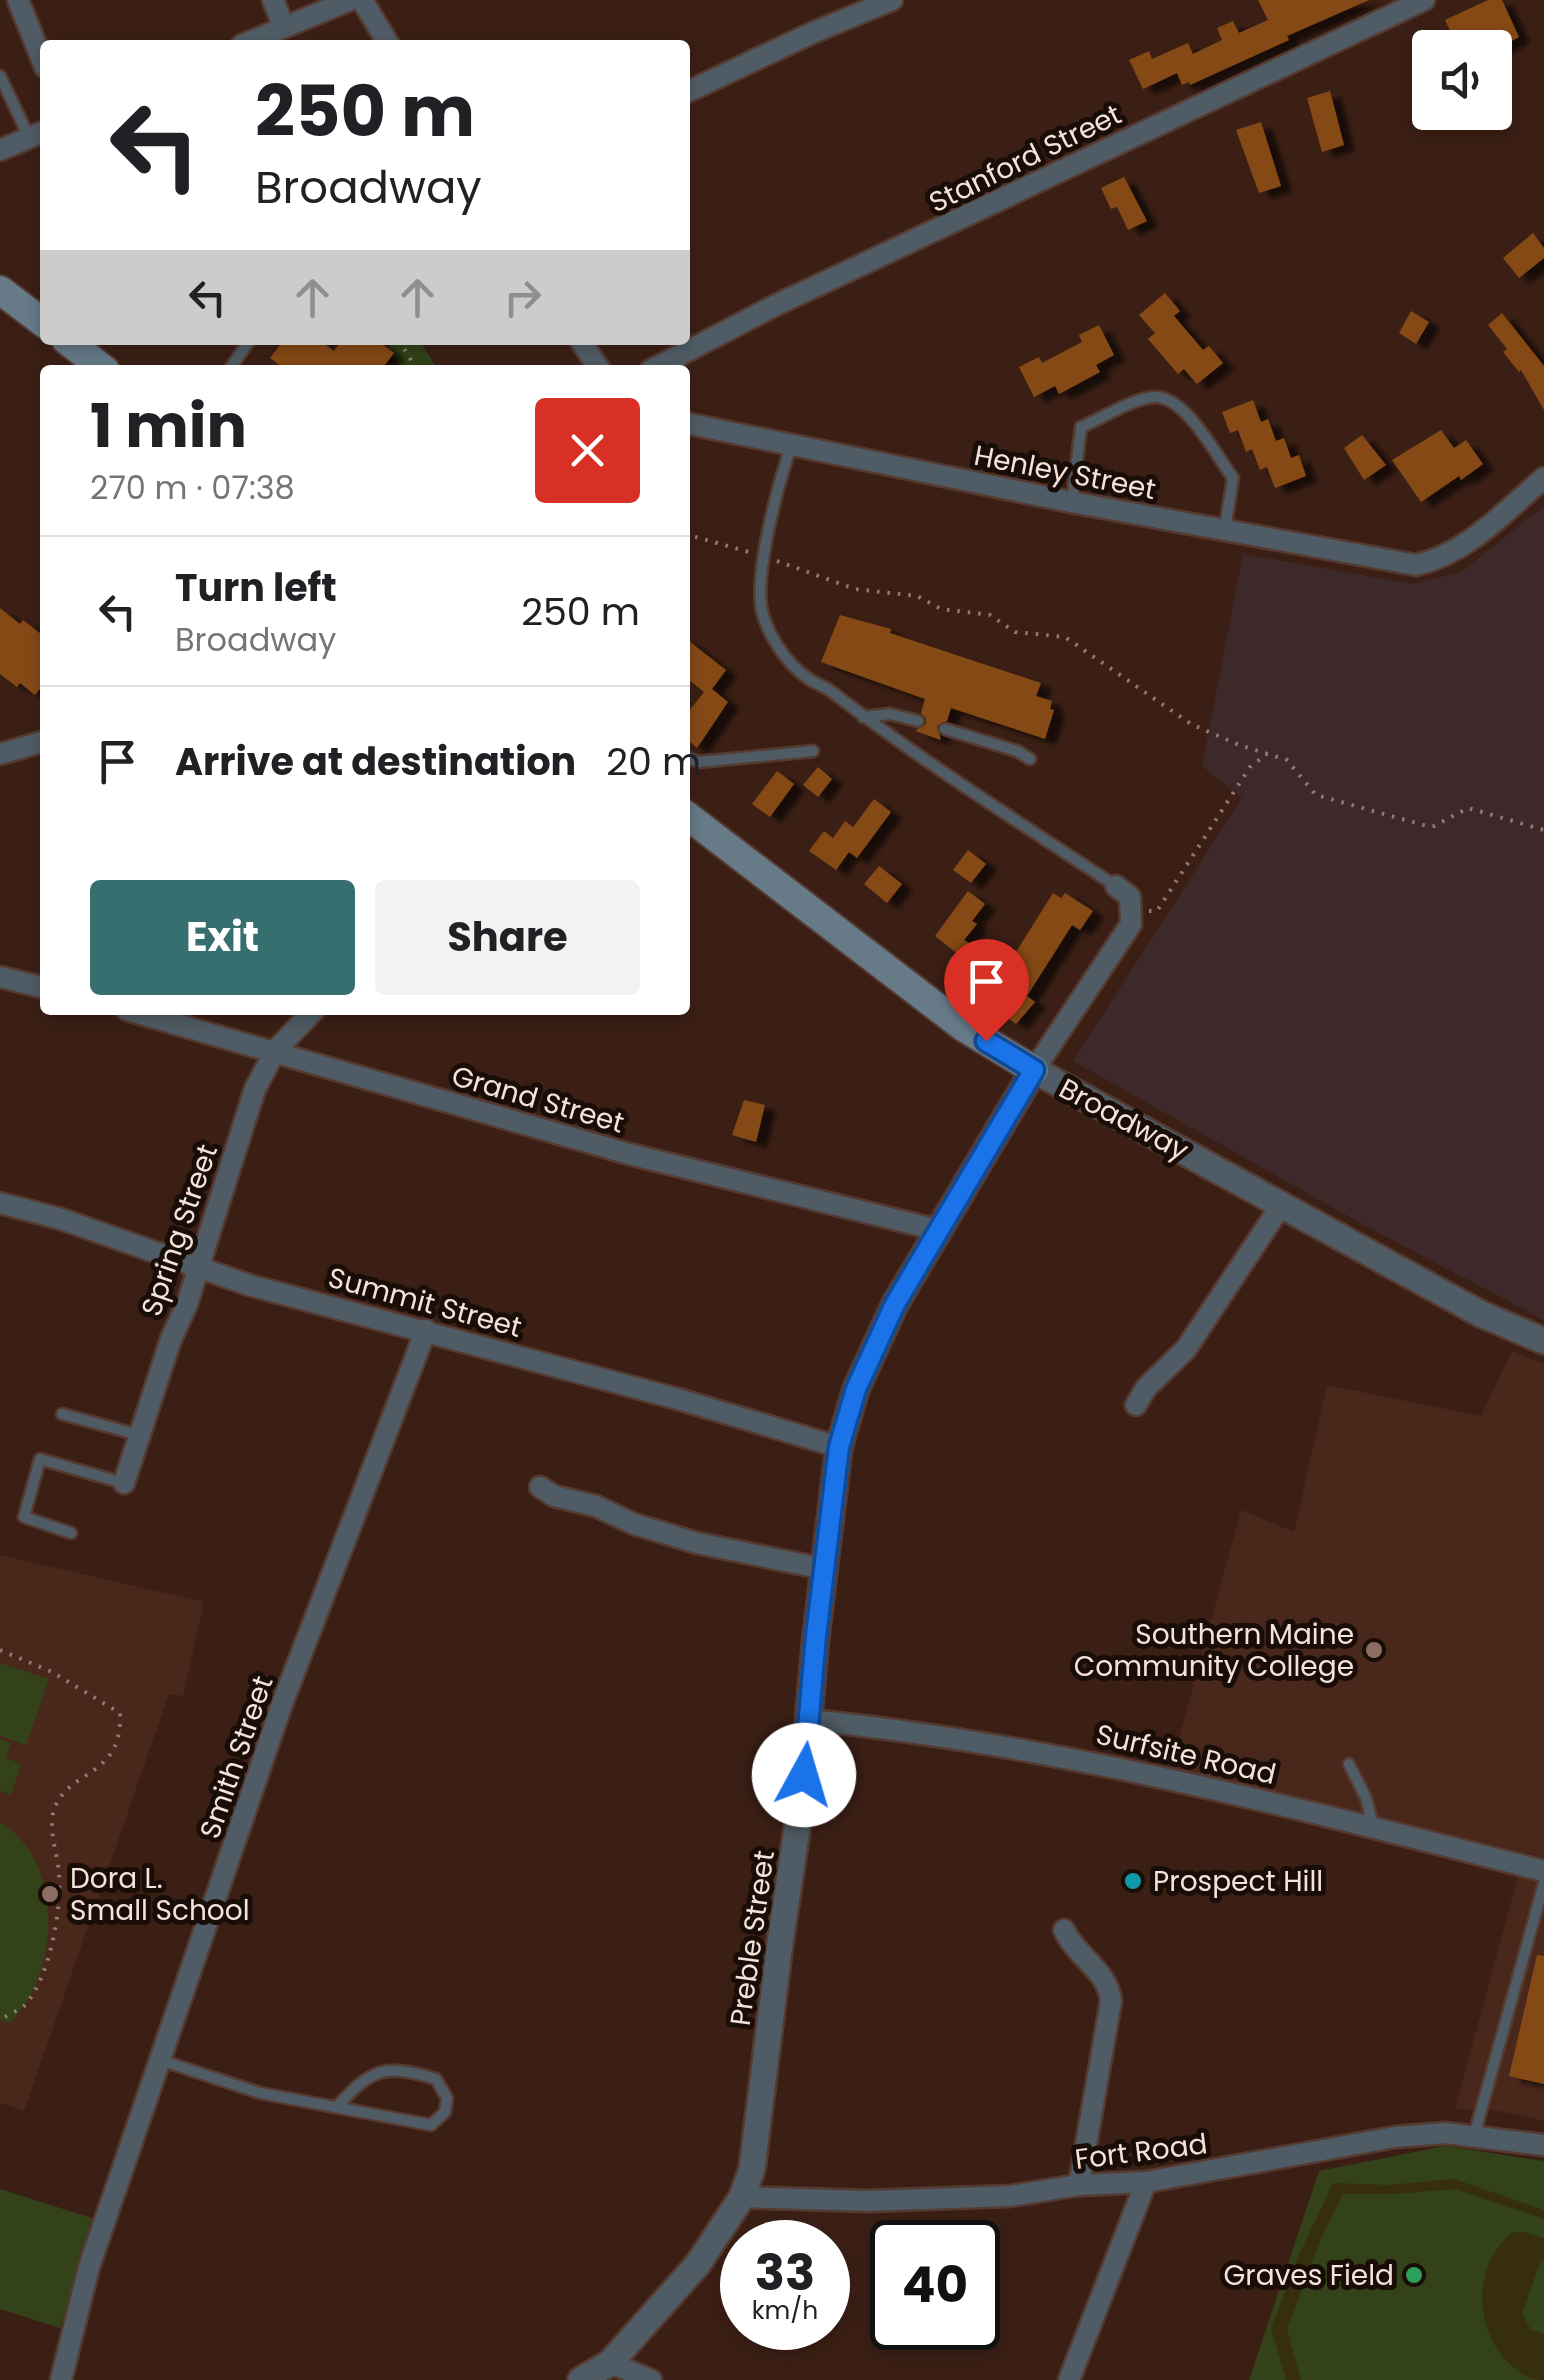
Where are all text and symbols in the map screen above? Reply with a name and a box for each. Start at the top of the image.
map controls [1412,30,1512,130]
button: sound [1412,30,1512,130]
text: 250 m [255,62,475,161]
icon: left [90,80,220,210]
street label: Stanford Street [923,95,1128,222]
text: Broadway [255,156,482,219]
icon: left [180,270,235,325]
icon: ahead [285,270,340,325]
icon: ahead [390,270,445,325]
icon: right [495,270,550,325]
text: 1 min [90,384,247,468]
button: close [535,398,640,503]
street label: Henley Street [971,436,1159,509]
text: 270 m · 07:38 [90,465,295,510]
text: Turn left [175,561,337,614]
icon: left [90,584,145,639]
text: 250 m [521,585,640,638]
text: Broadway [175,617,336,662]
icon: arrive [90,734,145,789]
text: Arrive at destination [175,735,576,788]
text: 20 m [606,735,701,788]
button: Exit [90,880,355,995]
button: Share [375,880,640,995]
pin [944,939,1029,1042]
icon: arrive [959,954,1014,1009]
street label: Grand Street [447,1056,629,1143]
street label: Broadway [1052,1069,1195,1170]
street label: Spring Street [132,1139,227,1321]
street label: Summit Street [324,1258,526,1347]
place label: Southern Maine Community College [1074,1615,1354,1686]
marker: Southern Maine Community College [1363,1639,1385,1661]
street label: Smith Street [190,1671,283,1844]
street label: Surfsite Road [1092,1715,1280,1794]
position arrow [752,1723,856,1827]
street label: Preble Street [721,1848,784,2028]
place label: Dora L. Small School [70,1859,250,1930]
place label: Prospect Hill [1153,1862,1323,1901]
marker: Prospect Hill [1122,1870,1144,1892]
marker: Dora L. Small School [39,1883,61,1905]
street label: Fort Road [1073,2124,1209,2179]
speed limit sign: 40 [870,2220,1000,2350]
text: 33 [755,2237,815,2308]
place label: Graves Field [1224,2256,1394,2295]
marker: Graves Field [1403,2264,1425,2286]
text: km/h [752,2293,818,2328]

